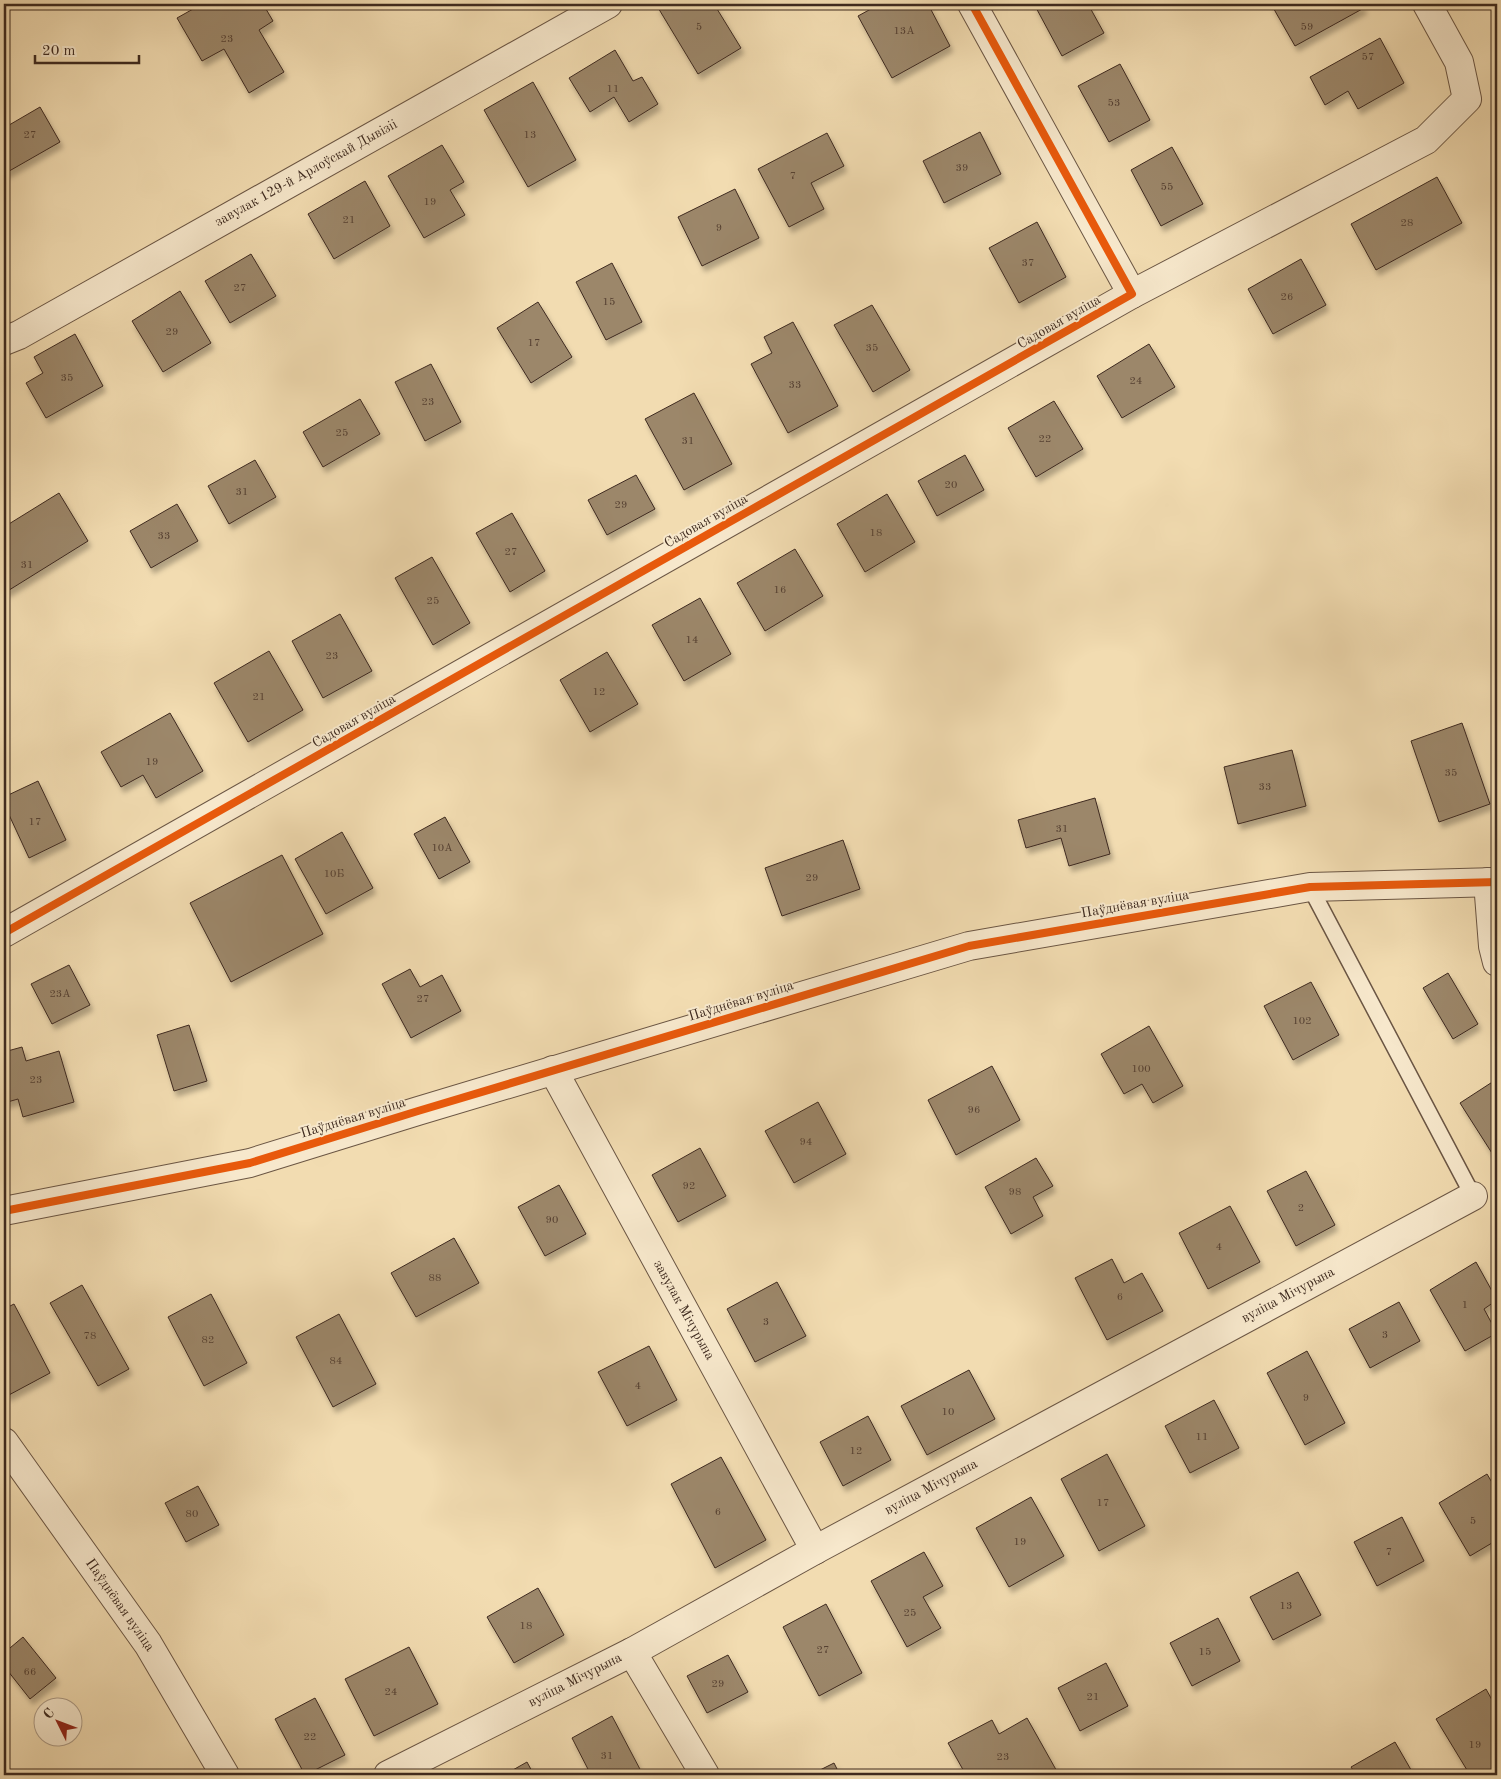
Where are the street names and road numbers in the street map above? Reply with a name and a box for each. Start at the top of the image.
street label: завулак 129-й Арлоўскай Дывізіі [213,117,400,229]
street label: Садовая вуліца [1015,292,1103,351]
street label: Садовая вуліца [662,491,750,550]
street label: Садовая вуліца [310,691,398,750]
street label: Паўднёвая вуліца [1080,888,1190,920]
street label: Паўднёвая вуліца [687,978,795,1024]
street label: Паўднёвая вуліца [299,1095,407,1141]
street label: завулак Мічурына [651,1258,717,1362]
street label: вуліца Мічурына [1239,1265,1337,1325]
street label: вуліца Мічурына [882,1457,980,1517]
street label: Паўднёвая вуліца [83,1556,157,1654]
street label: вуліца Мічурына [526,1650,624,1710]

